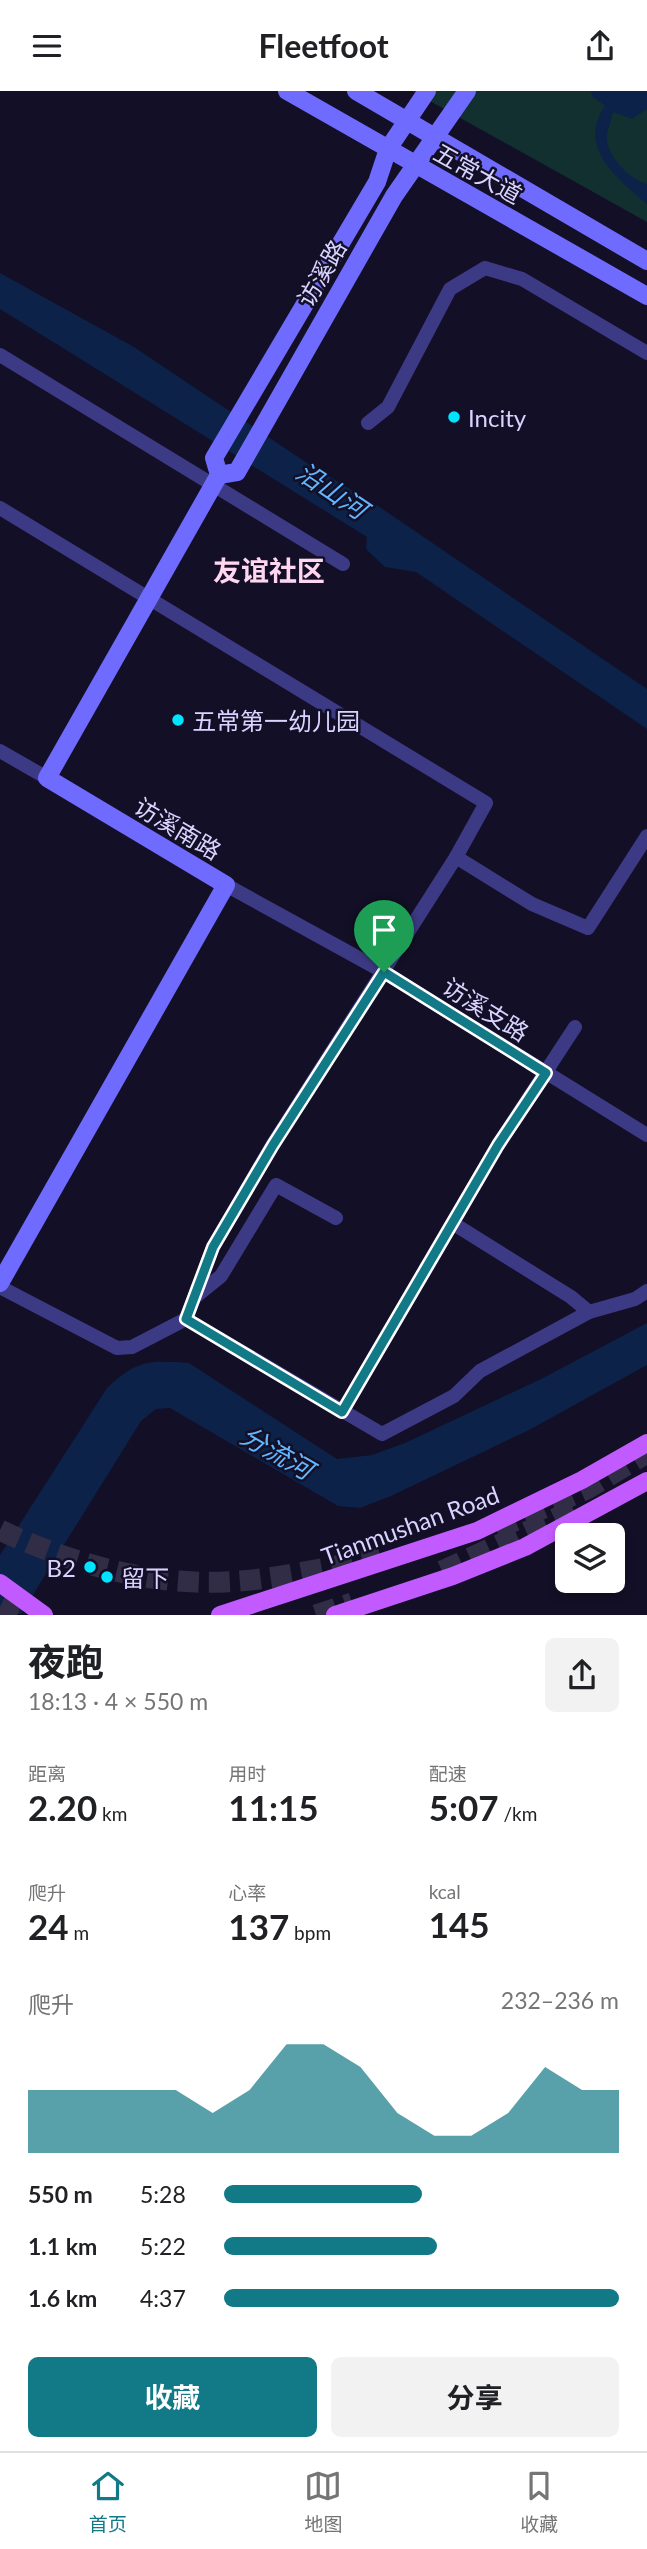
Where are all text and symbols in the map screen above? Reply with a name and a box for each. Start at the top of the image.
text: Fleetfoot [258,26,389,65]
icon: menu [28,27,66,65]
icon: share [581,27,619,65]
street label: 五常大道 [429,137,527,209]
street label: 访溪路 [290,235,352,311]
place label: Incity [468,403,527,432]
marker: Incity [446,409,462,425]
water label: 沿山河 [291,455,377,528]
district label: 友谊社区 [213,553,325,587]
place label: 五常第一幼儿园 [192,706,360,735]
marker: 五常第一幼儿园 [170,712,186,728]
street label: 访溪南路 [129,791,227,865]
pin [354,900,414,972]
icon: arrive [365,911,403,949]
street label: 访溪支路 [438,971,534,1047]
water label: 分流河 [235,1419,323,1488]
street label: Tianmushan Road [317,1479,503,1571]
map controls [555,1523,625,1593]
button: layers [555,1523,625,1593]
place label: B2 [47,1553,76,1582]
marker: B2 [82,1559,98,1575]
place label: 留下 [121,1563,169,1592]
marker: 留下 [99,1569,115,1585]
text: 夜跑 [28,1638,104,1684]
button: share [545,1638,619,1712]
text: 18:13 · 4 × 550 m [28,1687,208,1715]
text: 距离 [28,1762,66,1785]
text: 用时 [228,1762,266,1785]
text: 配速 [429,1762,467,1785]
text: 2.20 [28,1786,97,1828]
text: 11:15 [228,1786,319,1828]
text: 5:07 [429,1786,499,1828]
text: km [97,1802,127,1825]
text: /km [499,1802,537,1825]
text: kcal [429,1880,461,1903]
text: 爬升 [28,1881,66,1904]
text: 心率 [228,1881,266,1904]
text: 145 [429,1903,490,1945]
text: 24 [28,1905,69,1947]
text: 137 [228,1905,289,1947]
text: m [69,1921,89,1944]
text: bpm [289,1921,331,1944]
text: 232–236 m [501,1986,619,2014]
text: 爬升 [28,1990,74,2018]
text: 550 m [28,2180,93,2208]
text: 5:28 [140,2180,186,2208]
text: 1.1 km [28,2232,97,2260]
text: 5:22 [140,2232,186,2260]
text: 1.6 km [28,2284,97,2312]
text: 4:37 [140,2284,186,2312]
button: 收藏 [28,2357,317,2437]
button: 分享 [331,2357,619,2437]
tab: 首页 [89,2467,127,2536]
tab: 地图 [304,2467,342,2536]
tab: 收藏 [520,2467,558,2536]

